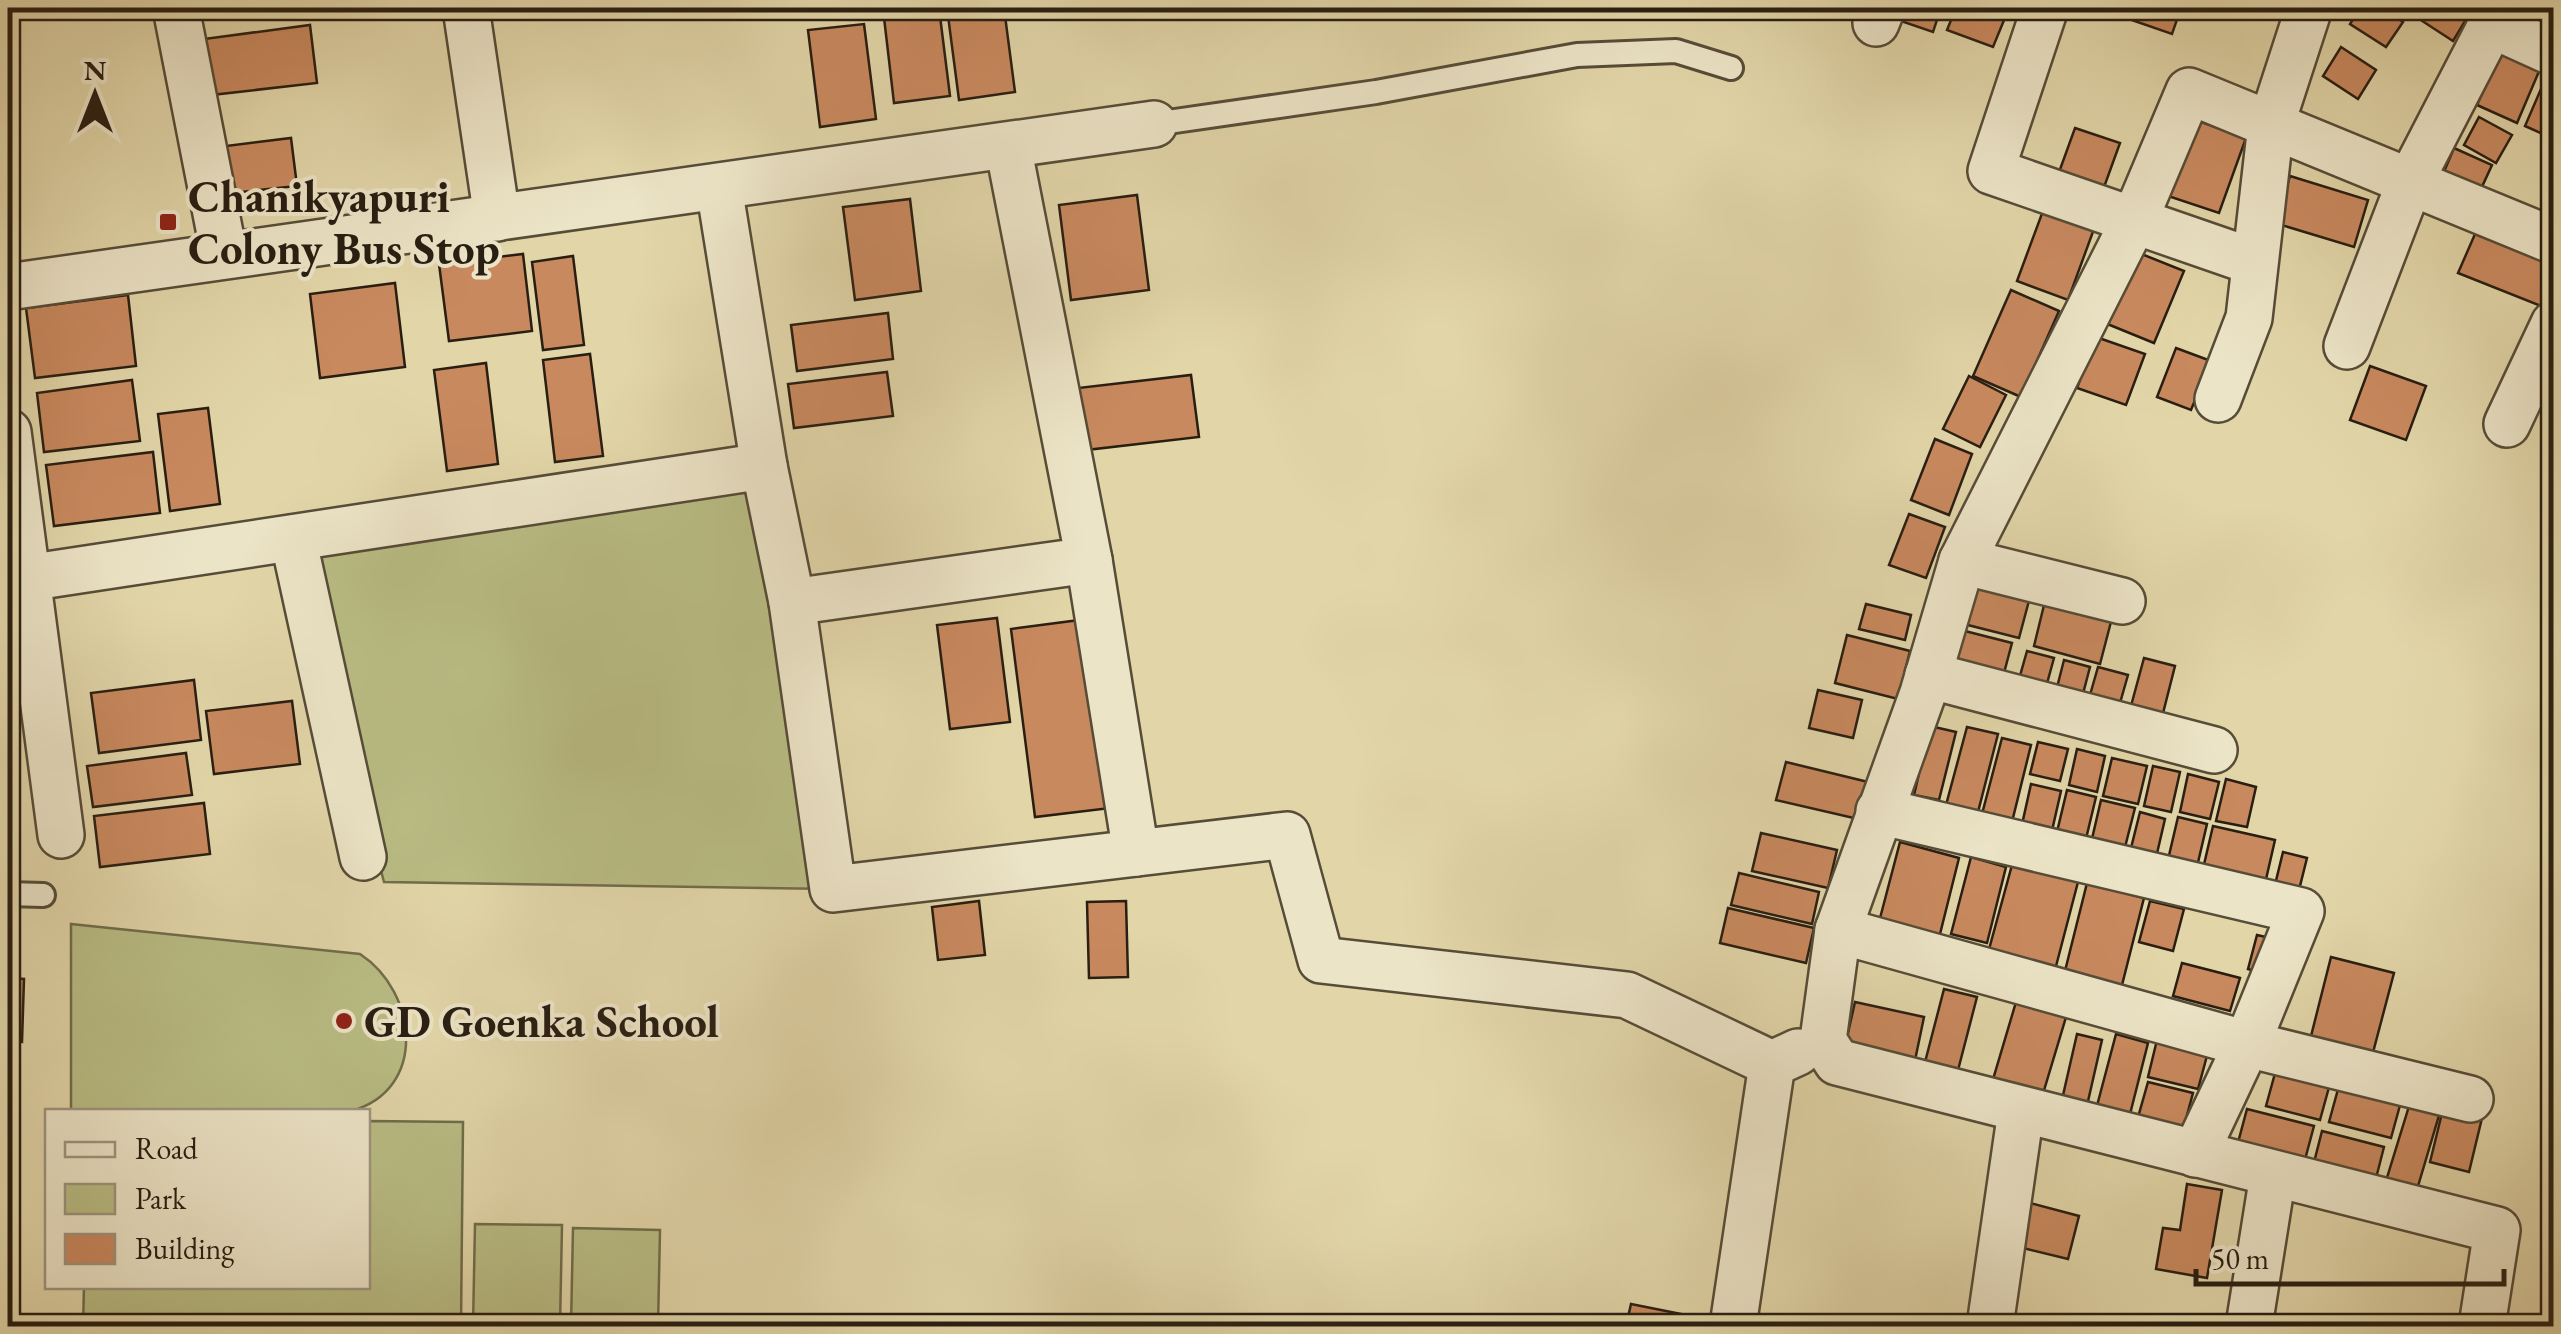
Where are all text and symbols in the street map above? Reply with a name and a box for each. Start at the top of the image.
north arrow [45,45,145,145]
text: N [84,52,107,88]
place label: Chanikyapuri Colony Bus Stop [188,167,500,277]
marker: Chanikyapuri Colony Bus Stop [157,211,179,233]
place label: GD Goenka School [364,992,719,1050]
marker: GD Goenka School [333,1010,355,1032]
legend [45,1109,370,1289]
text: Road [135,1129,199,1168]
text: Park [135,1179,187,1218]
scale bar [2196,1224,2504,1286]
text: Building [135,1229,235,1268]
text: 50 m [2211,1239,2269,1278]

